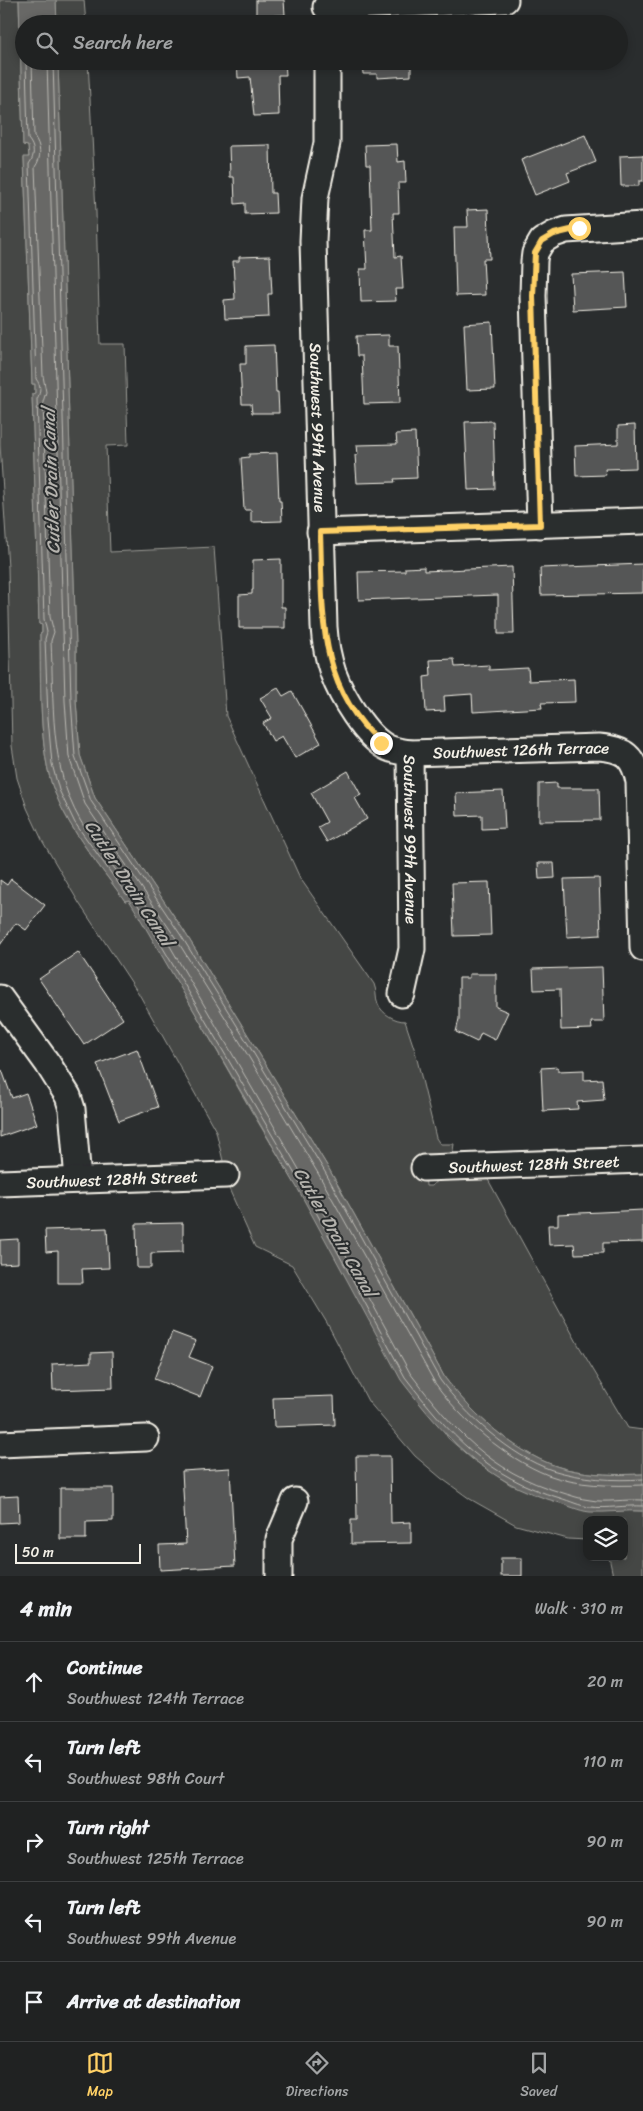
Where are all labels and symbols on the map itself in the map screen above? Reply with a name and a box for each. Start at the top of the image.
route start [568,217,591,240]
street label: Southwest 99th Avenue [301,343,335,513]
water label: Cutler Drain Canal [32,404,70,554]
route end [370,732,393,755]
street label: Southwest 126th Terrace [432,732,611,767]
street label: Southwest 99th Avenue [396,755,426,924]
water label: Cutler Drain Canal [76,813,184,956]
street label: Southwest 128th Street [448,1146,620,1182]
water label: Cutler Drain Canal [285,1161,387,1307]
street label: Southwest 128th Street [26,1162,198,1197]
scale bar [15,1541,141,1564]

